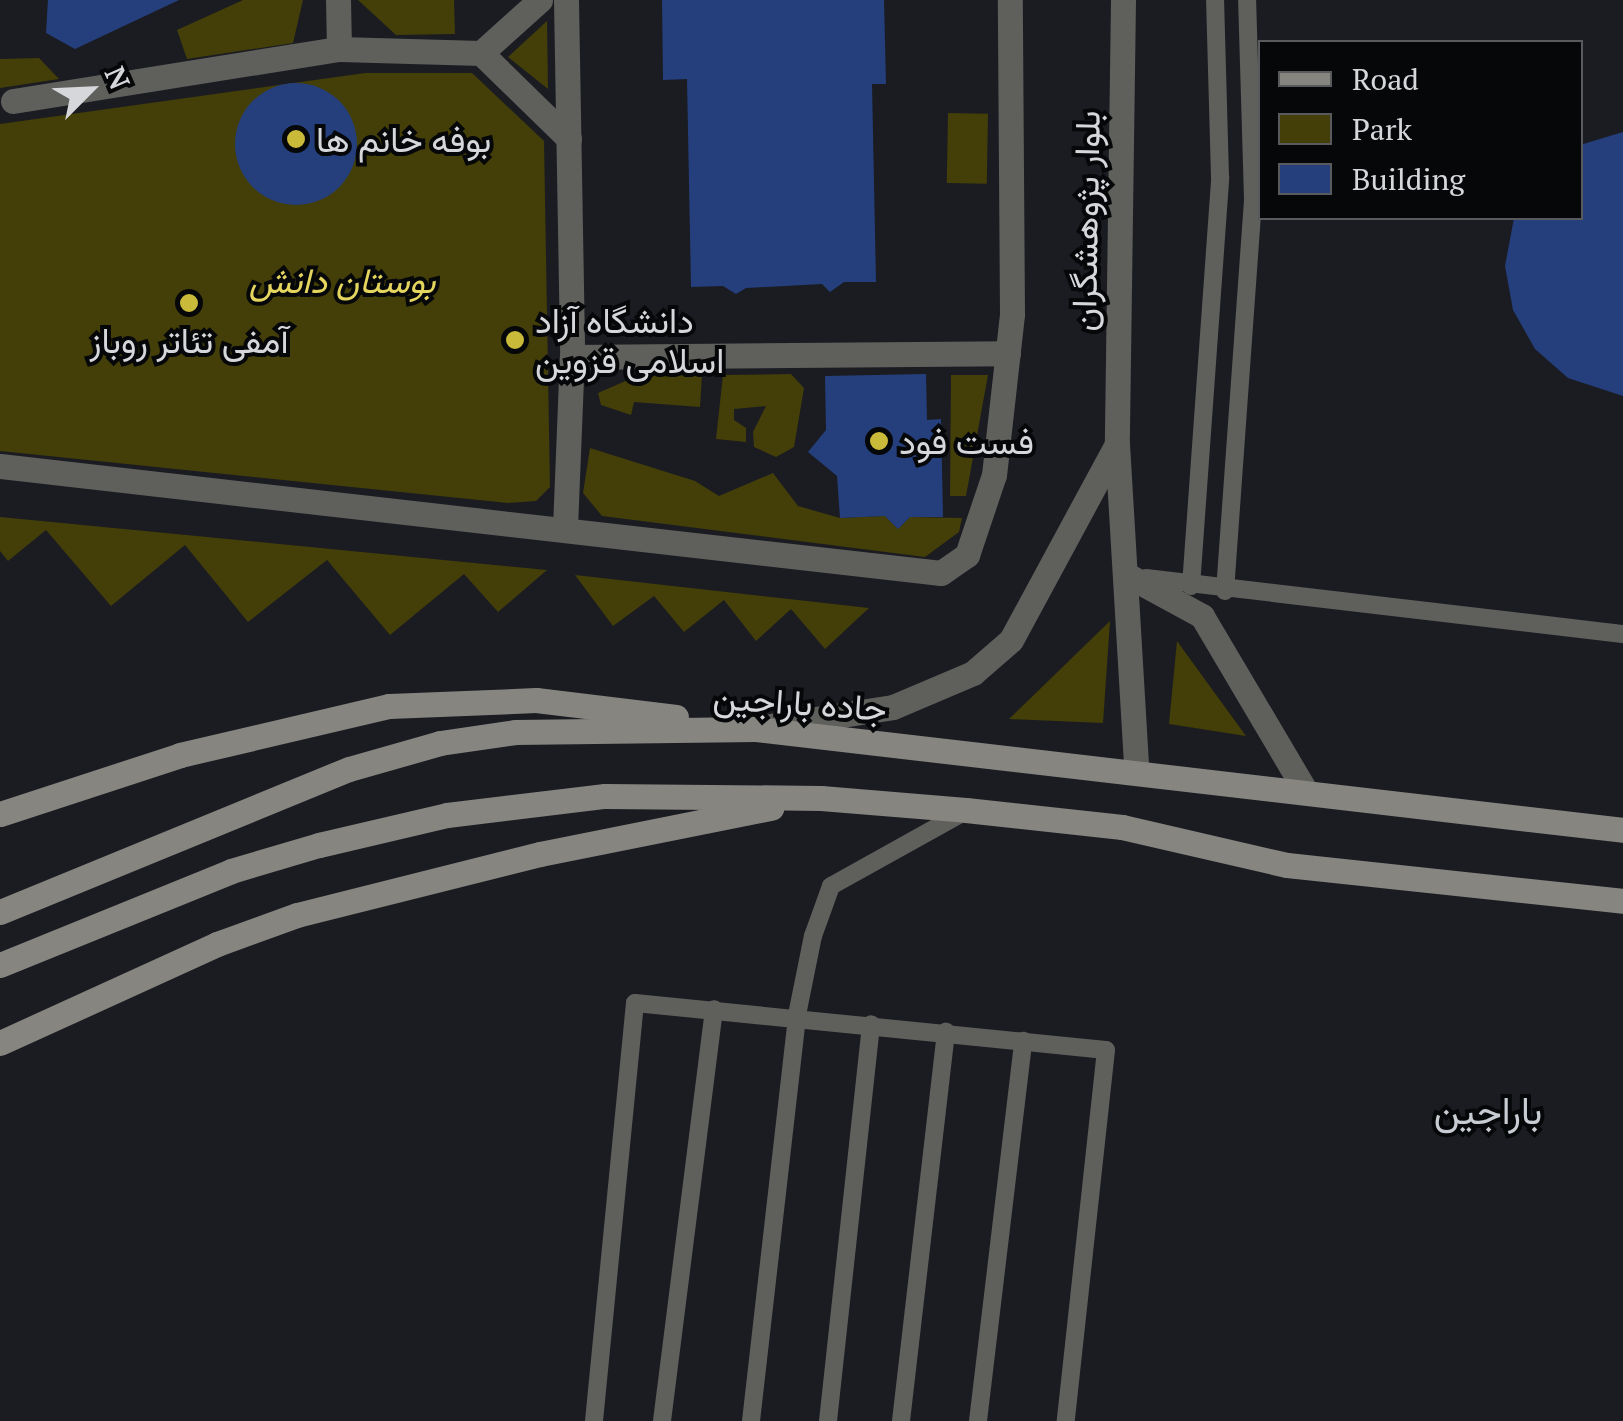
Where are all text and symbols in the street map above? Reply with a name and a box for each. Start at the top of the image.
north arrow [40,40,140,140]
legend [1258,40,1583,220]
text: Road [1352,59,1419,99]
text: N [97,60,139,95]
text: Park [1352,109,1412,149]
street label: بلوار پژوهشگران [1062,110,1108,332]
place label: بوفه خانم ها [316,118,491,160]
marker: بوفه خانم ها [285,128,307,150]
text: Building [1352,159,1465,199]
park label: بوستان دانش [249,259,435,301]
marker: آمفی تئاتر روباز [178,292,200,314]
place label: دانشگاه آزاد اسلامی قزوین [535,299,724,381]
place label: آمفی تئاتر روباز [89,319,289,361]
marker: دانشگاه آزاد اسلامی قزوین [504,329,526,351]
place label: فست فود [899,420,1034,462]
marker: فست فود [868,430,890,452]
street label: جاده باراجین [712,675,888,729]
district label: باراجین [1434,1088,1542,1134]

